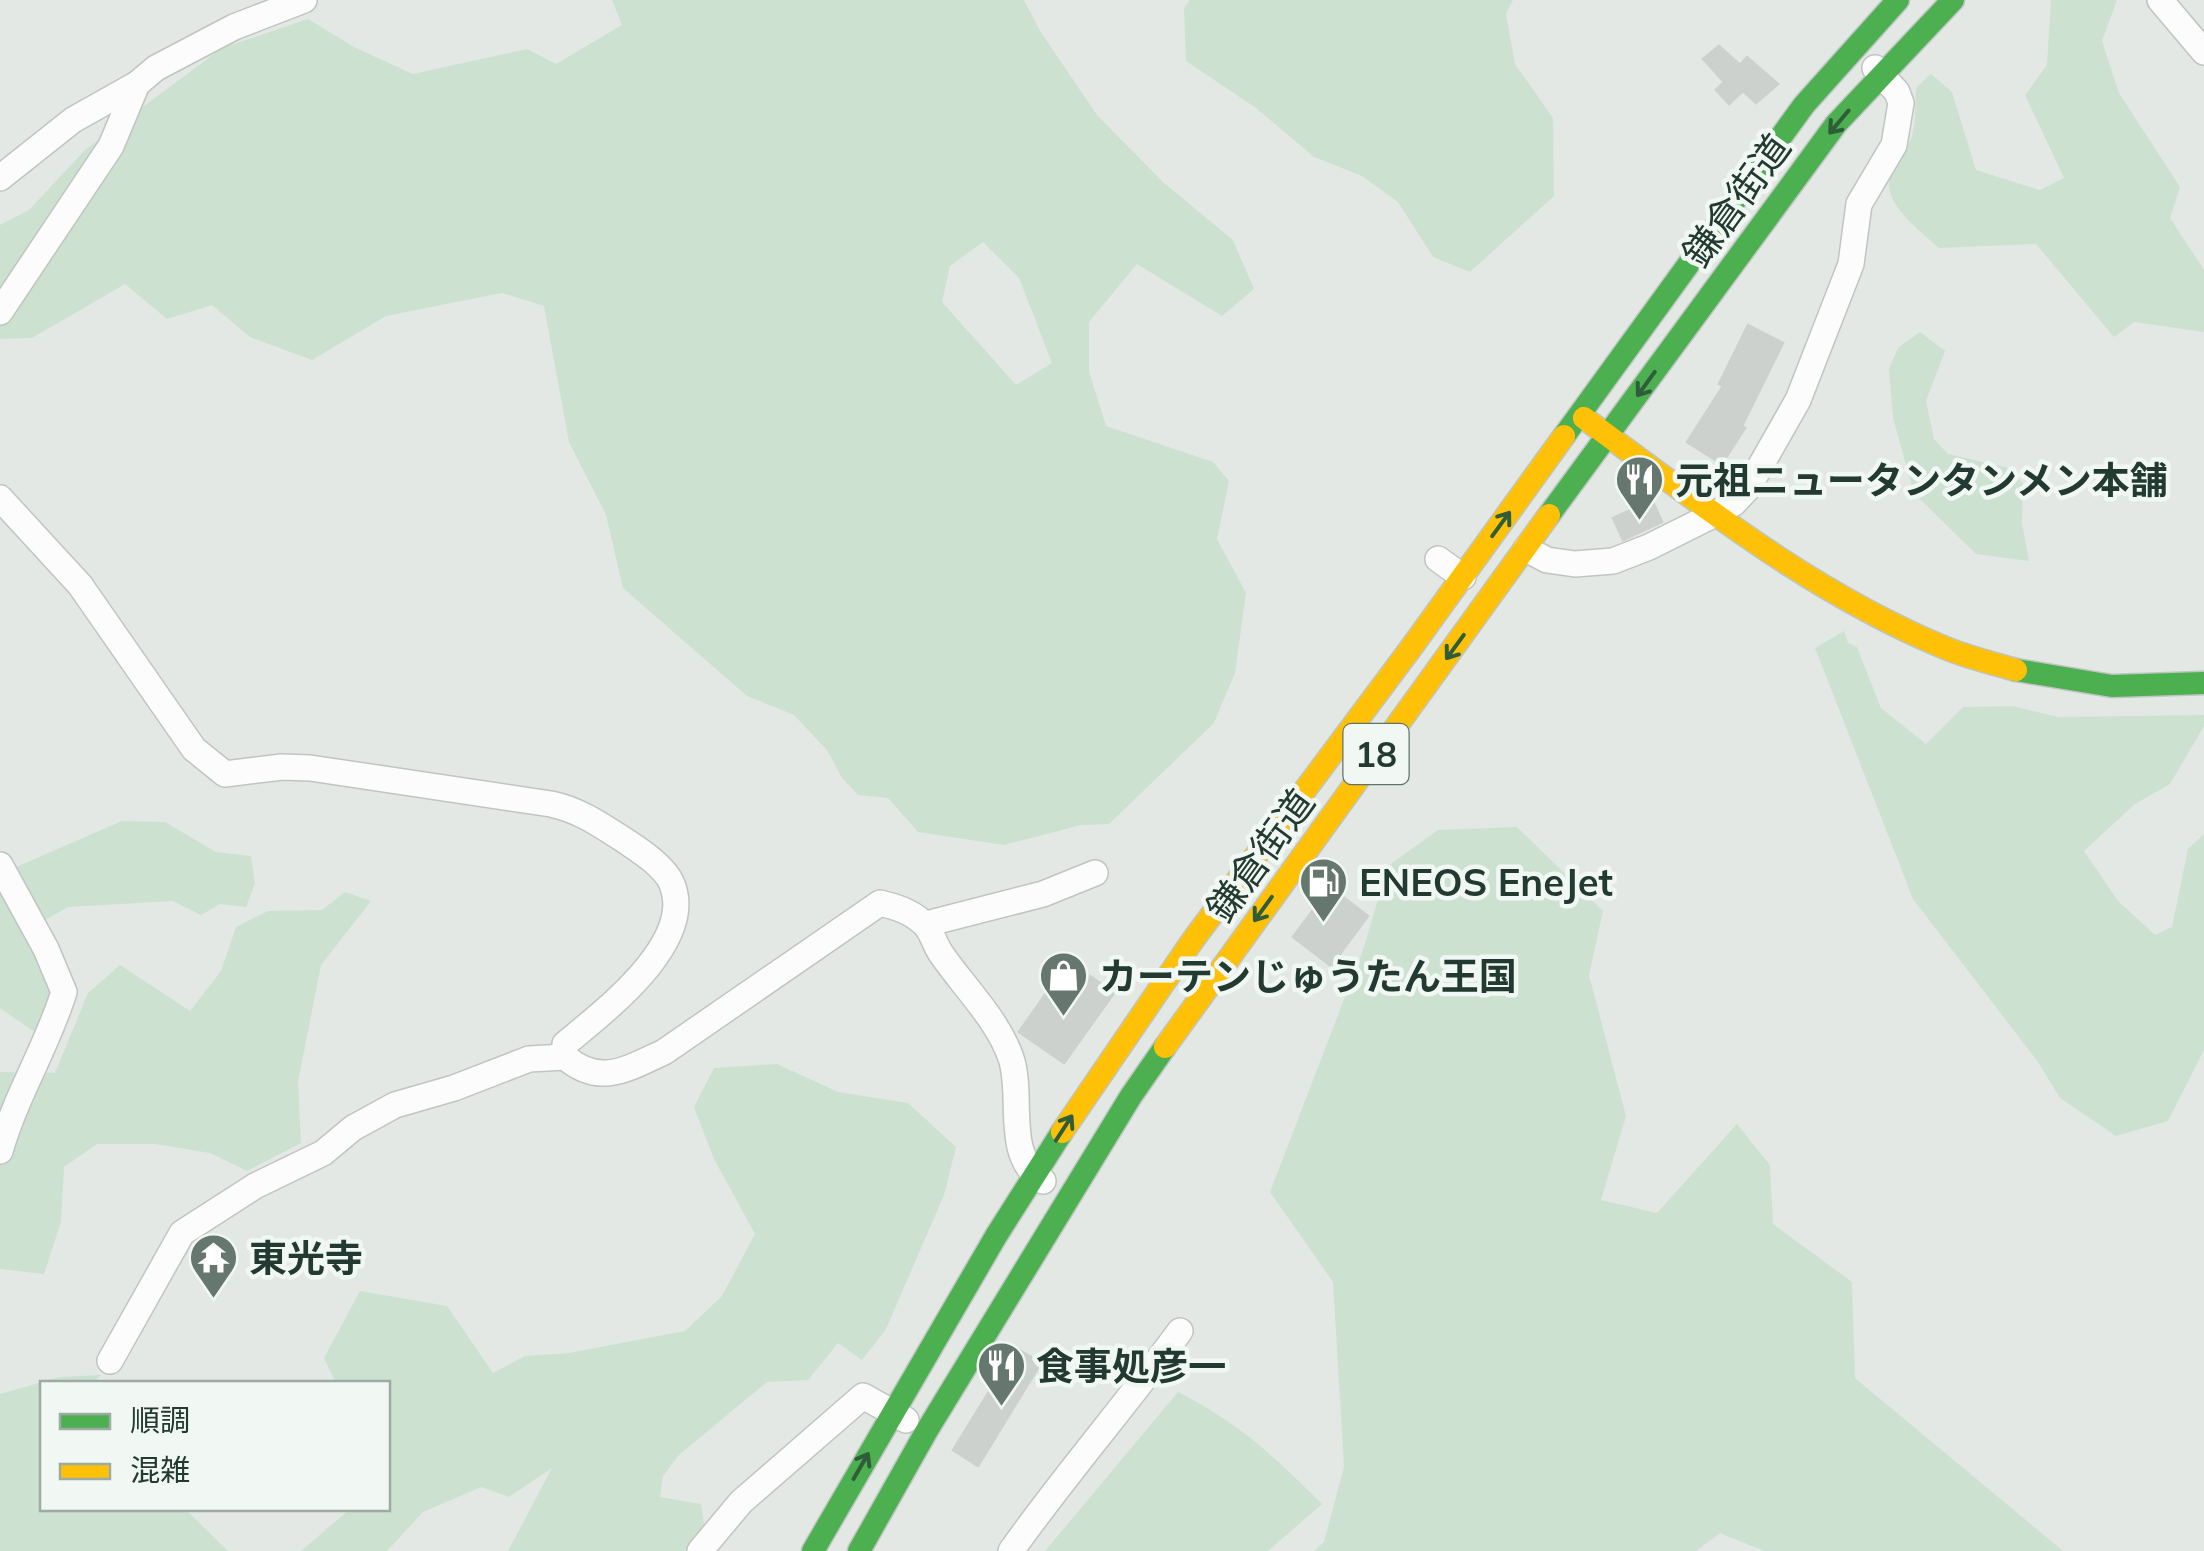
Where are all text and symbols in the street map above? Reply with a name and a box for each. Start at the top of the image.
one-way arrow [1827,109,1850,134]
street label: 鎌倉街道 [1672,124,1800,276]
one-way arrow [1636,369,1657,397]
restaurant icon: 元祖ニュータンタンメン本舗 [1614,454,1666,522]
place label: 元祖ニュータンタンメン本舗 [1675,456,2168,504]
one-way arrow [1490,511,1511,538]
one-way arrow [1445,632,1466,660]
road number: 18 [1344,724,1408,784]
street label: 鎌倉街道 [1196,779,1324,931]
fuel station icon: ENEOS EneJet [1298,856,1350,924]
place label: ENEOS EneJet [1359,858,1613,906]
one-way arrow [1253,895,1274,922]
shop icon: カーテンじゅうたん王国 [1038,950,1090,1018]
place label: カーテンじゅうたん王国 [1099,952,1517,1000]
one-way arrow [1054,1114,1075,1143]
temple icon: 東光寺 [188,1232,240,1300]
place label: 東光寺 [249,1234,363,1282]
restaurant icon: 食事処彦一 [975,1340,1027,1408]
place label: 食事処彦一 [1036,1342,1226,1390]
legend [40,1381,390,1511]
text: 順調 [130,1401,190,1439]
text: 混雑 [130,1451,190,1489]
one-way arrow [851,1453,871,1481]

